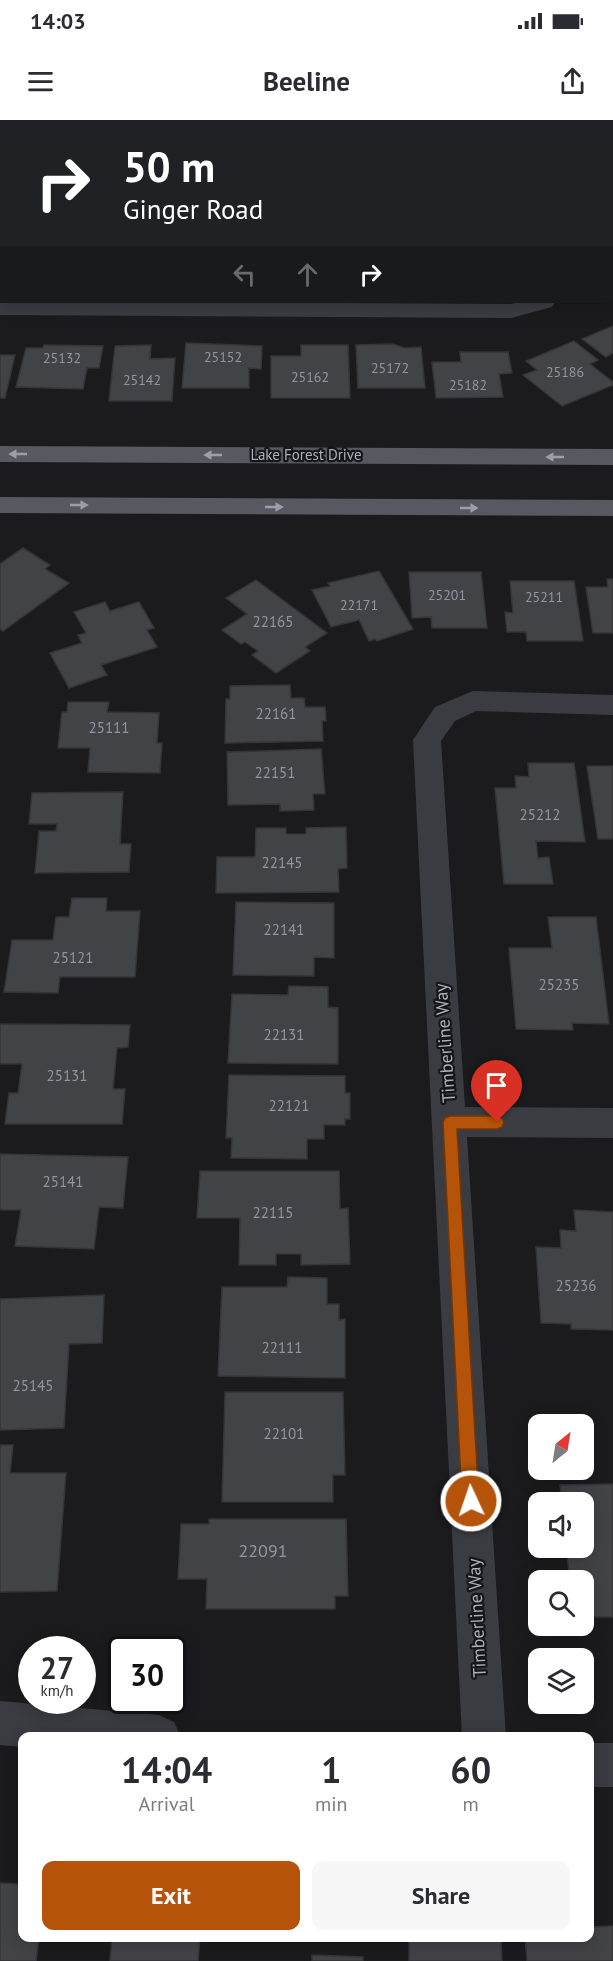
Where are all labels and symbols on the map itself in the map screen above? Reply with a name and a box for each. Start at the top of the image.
house number: 25152 [204,348,242,366]
house number: 25132 [43,349,81,367]
house number: 25172 [371,359,409,377]
house number: 25186 [546,363,584,381]
house number: 25162 [291,368,329,386]
house number: 25142 [123,371,161,389]
house number: 25182 [449,376,487,394]
street label: Lake Forest Drive [250,445,362,464]
one-way arrow [8,449,27,459]
one-way arrow [203,450,222,460]
one-way arrow [545,452,564,462]
one-way arrow [70,500,89,510]
one-way arrow [265,502,284,511]
one-way arrow [460,503,479,513]
house number: 25201 [428,586,466,604]
house number: 25211 [525,588,563,606]
house number: 22171 [340,596,378,614]
house number: 22165 [253,612,293,631]
house number: 22161 [256,704,296,723]
house number: 25111 [89,718,129,737]
house number: 22151 [255,763,295,782]
house number: 25212 [520,805,560,824]
house number: 22145 [262,853,302,872]
house number: 22141 [264,920,304,939]
house number: 25121 [53,948,93,967]
house number: 25235 [539,975,579,994]
street label: Timberline Way [429,982,460,1103]
house number: 22131 [264,1025,304,1044]
pin [471,1060,522,1122]
house number: 25131 [47,1066,87,1085]
house number: 22121 [269,1096,309,1115]
house number: 25141 [43,1172,83,1191]
house number: 22115 [253,1203,293,1222]
house number: 25236 [556,1276,596,1295]
house number: 22111 [262,1338,302,1357]
house number: 25145 [13,1376,53,1395]
north arrow [528,1414,594,1480]
house number: 22101 [264,1424,304,1443]
position arrow [439,1469,503,1533]
house number: 22091 [238,1539,288,1562]
street label: Timberline Way [462,1557,491,1678]
speed limit sign: 30 [108,1636,186,1714]

